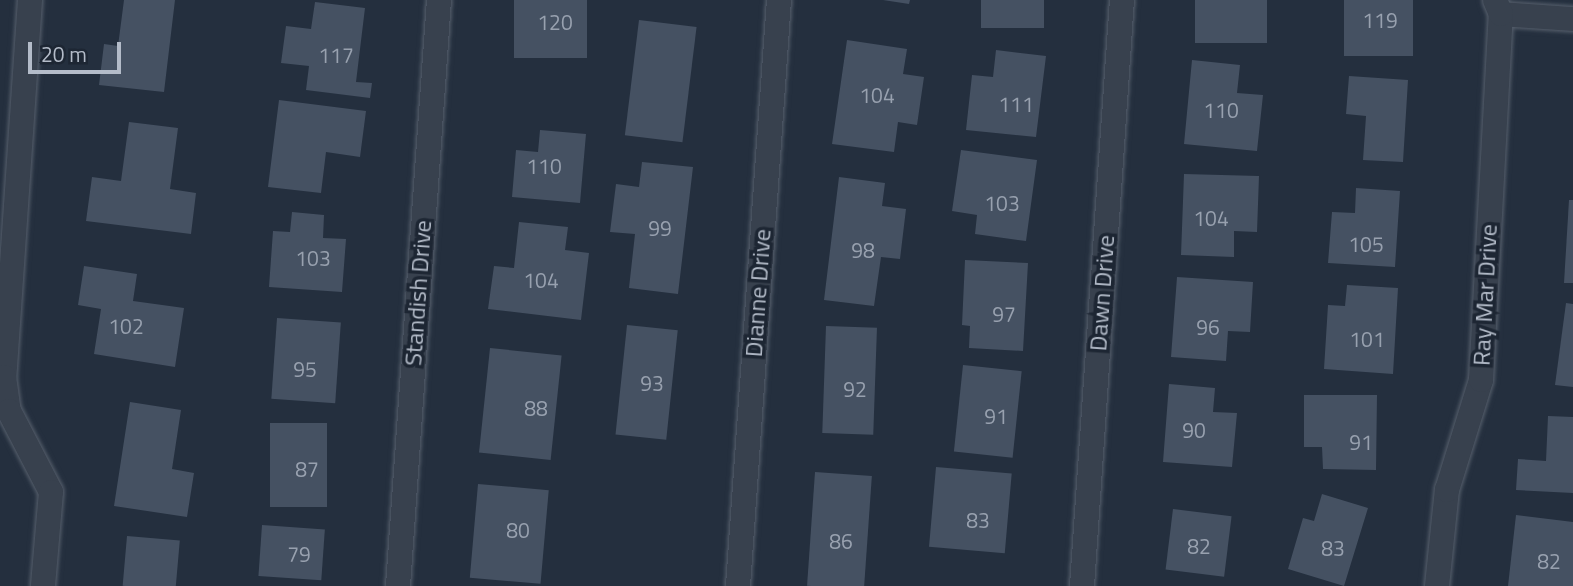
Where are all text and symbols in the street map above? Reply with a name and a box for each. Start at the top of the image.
house number: 119 [1362,7,1398,33]
house number: 120 [537,9,573,35]
scale bar [32,28,124,72]
text: 20 m [41,38,87,70]
house number: 117 [318,42,354,68]
house number: 104 [859,82,895,108]
house number: 111 [998,91,1034,117]
house number: 110 [1203,97,1239,123]
house number: 110 [526,153,562,179]
house number: 103 [984,190,1020,216]
house number: 104 [1193,205,1229,231]
house number: 99 [648,215,672,241]
street label: Standish Drive [399,219,437,367]
street label: Ray Mar Drive [1467,223,1503,367]
street label: Dianne Drive [739,228,777,358]
house number: 105 [1348,231,1384,257]
street label: Dawn Drive [1084,234,1120,352]
house number: 98 [851,237,875,263]
house number: 103 [295,245,331,271]
house number: 104 [523,267,559,293]
house number: 97 [992,301,1016,327]
house number: 102 [108,313,144,339]
house number: 96 [1196,314,1220,340]
house number: 101 [1349,326,1385,352]
house number: 95 [293,356,317,382]
house number: 93 [640,370,664,396]
house number: 92 [843,376,867,402]
house number: 88 [524,395,548,421]
house number: 91 [984,403,1008,429]
house number: 90 [1182,417,1206,443]
house number: 91 [1349,429,1373,455]
house number: 87 [295,456,319,482]
house number: 83 [966,507,990,533]
house number: 80 [506,517,530,543]
house number: 86 [829,528,853,554]
house number: 82 [1187,533,1211,559]
house number: 83 [1321,535,1345,561]
house number: 79 [287,541,311,567]
house number: 82 [1537,548,1561,574]

